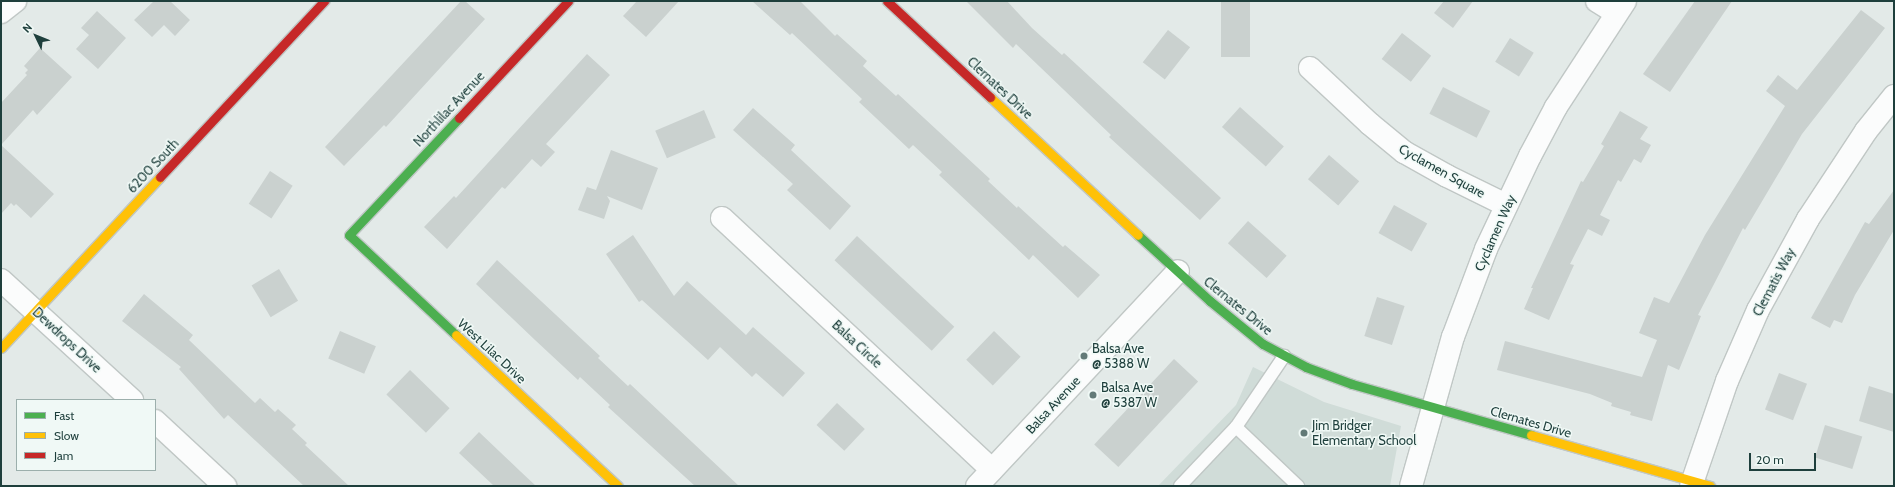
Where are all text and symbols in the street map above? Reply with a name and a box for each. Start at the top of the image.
north arrow [16,16,56,56]
text: N [19,20,35,35]
street label: Clernates Drive [964,54,1036,122]
street label: Northlilac Avenue [410,68,488,150]
street label: 6200 South [124,136,182,196]
street label: Cyclamen Square [1396,141,1488,201]
street label: Cyclamen Way [1471,192,1519,274]
street label: Clematis Way [1750,245,1798,319]
street label: Clernates Drive [1201,274,1275,338]
street label: Dewdrops Drive [29,304,105,376]
street label: West Lilac Drive [455,315,529,387]
street label: Balsa Circle [829,317,885,371]
place label: Balsa Ave @ 5388 W [1092,341,1149,372]
marker: Balsa Ave @ 5388 W [1079,351,1089,361]
street label: Balsa Avenue [1022,373,1084,437]
place label: Balsa Ave @ 5387 W [1101,380,1157,411]
marker: Balsa Ave @ 5387 W [1088,390,1098,400]
legend [16,399,156,471]
street label: Clernates Drive [1489,403,1573,441]
text: Fast [54,408,74,423]
place label: Jim Bridger Elementary School [1312,418,1416,449]
text: Slow [54,428,79,443]
marker: Jim Bridger Elementary School [1299,428,1309,438]
scale bar [1751,445,1818,471]
text: Jam [54,448,73,463]
text: 20 m [1756,452,1784,467]

